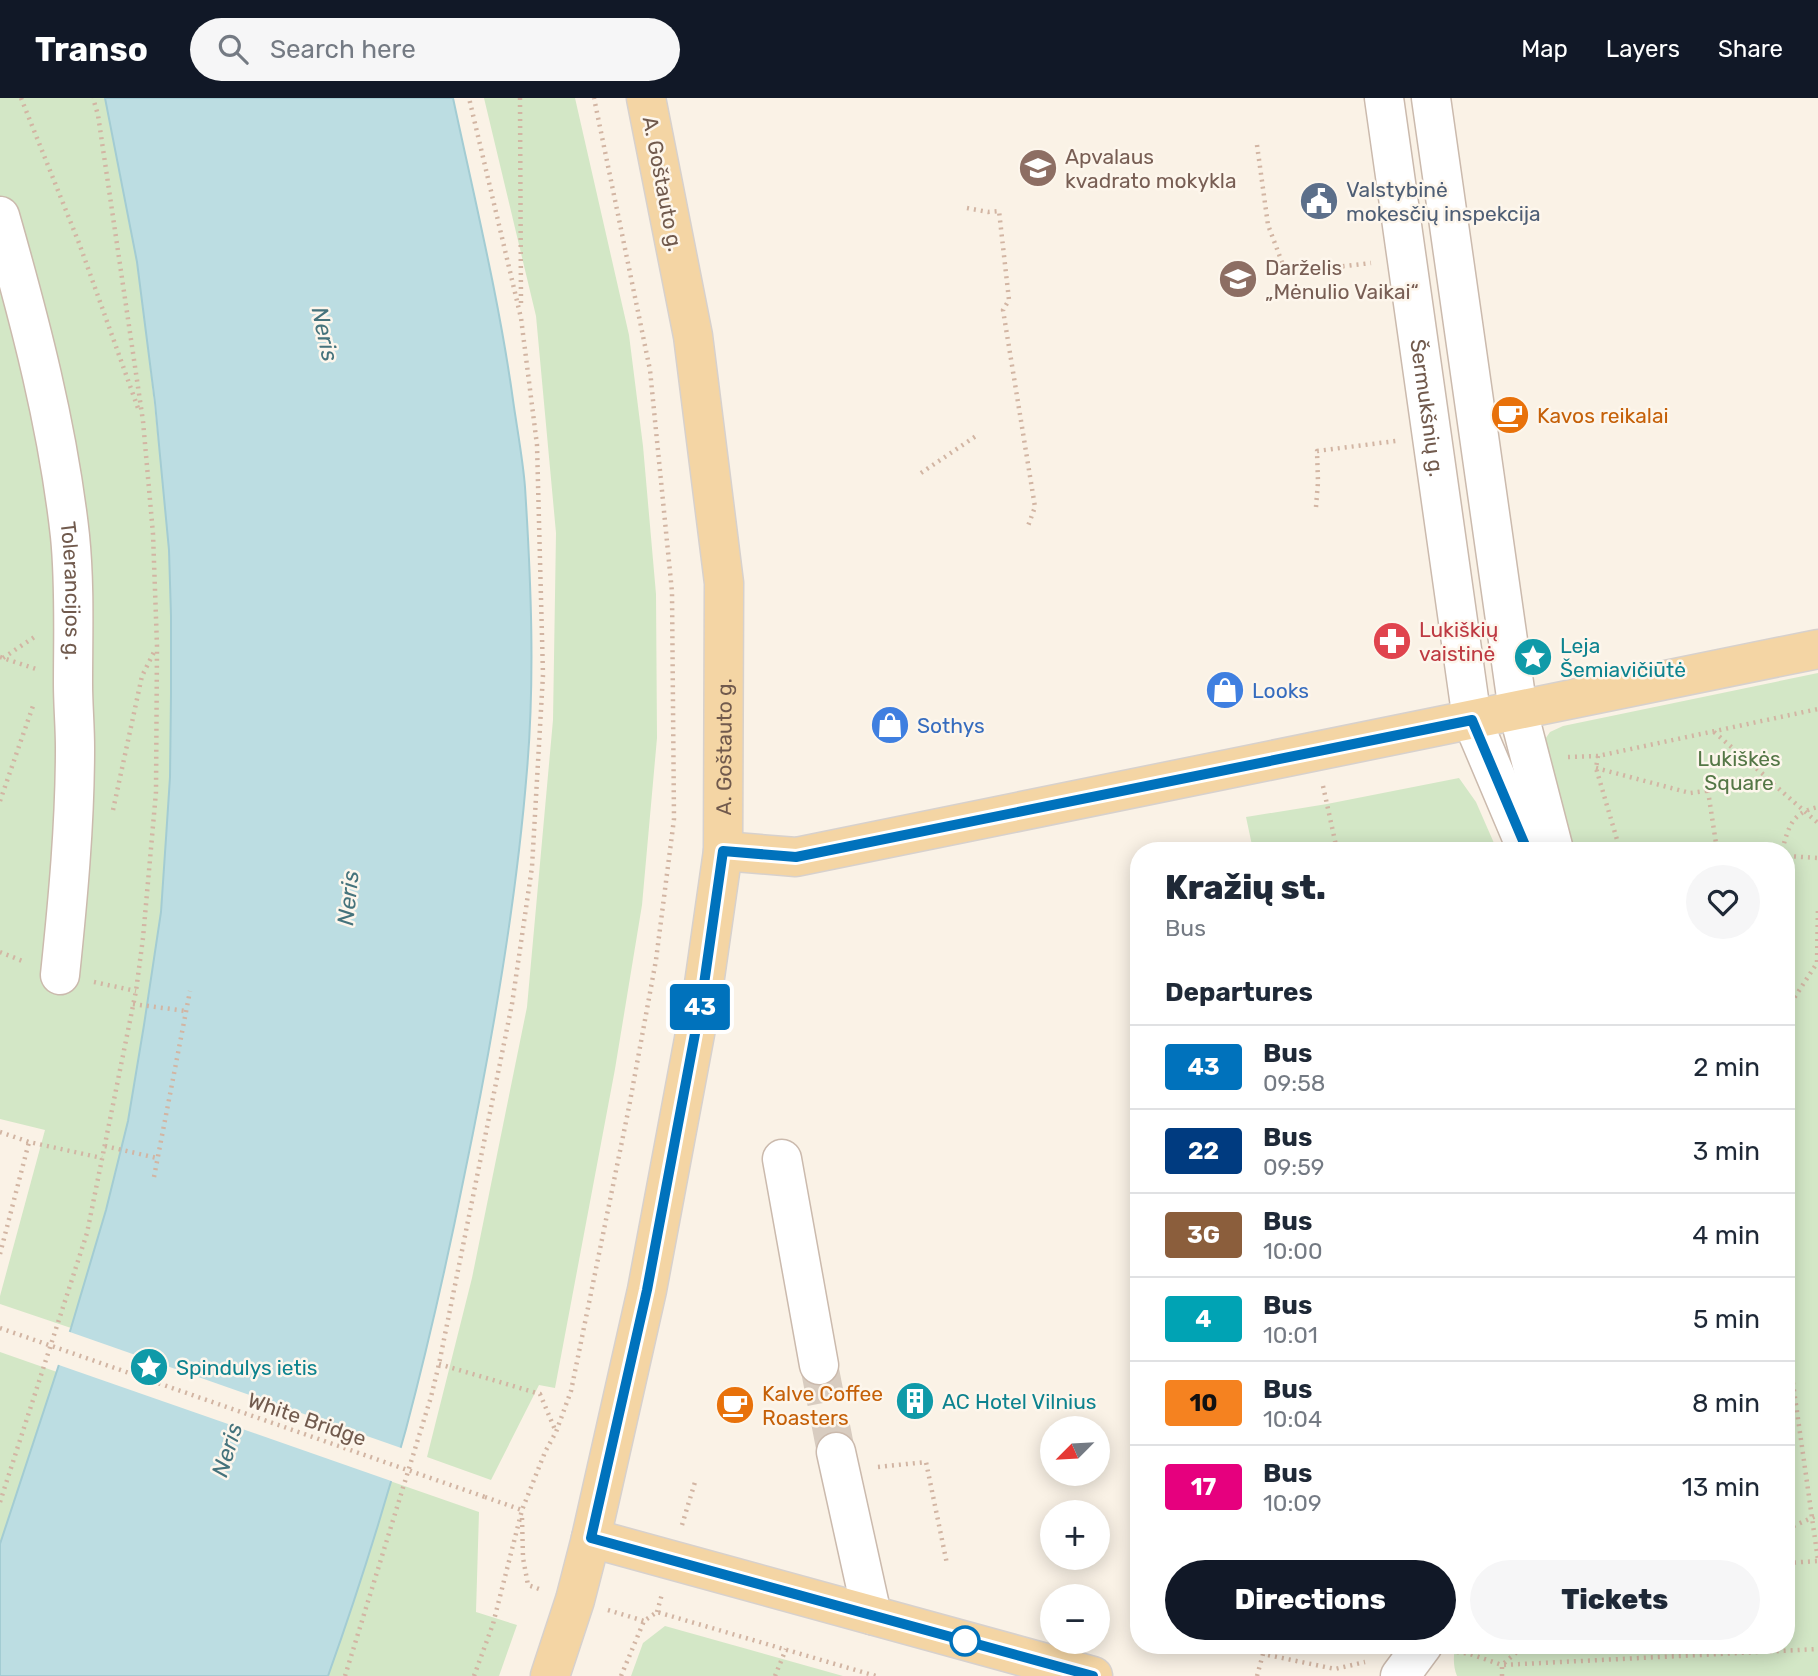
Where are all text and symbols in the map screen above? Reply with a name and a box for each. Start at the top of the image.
search box [190,18,680,81]
text: Transo [35,30,148,69]
icon: search [214,30,252,68]
text: Search here [270,34,416,65]
text: Map [1521,35,1568,63]
text: Layers [1606,35,1680,63]
text: Share [1718,35,1783,63]
street label: A. Goštauto g. [638,114,688,254]
place label: Apvalaus kvadrato mokykla [1065,144,1237,193]
school or university icon: Apvalaus kvadrato mokykla [1017,147,1059,189]
place label: Valstybinė mokesčių inspekcija [1346,177,1541,226]
public building icon: Valstybinė mokesčių inspekcija [1298,180,1340,222]
place label: Darželis „Mėnulio Vaikai“ [1265,255,1419,304]
school or university icon: Darželis „Mėnulio Vaikai“ [1217,258,1259,300]
water label: Neris [306,304,344,364]
street label: Šermukšnių g. [1406,337,1450,478]
cafe icon: Kavos reikalai [1489,394,1531,436]
place label: Kavos reikalai [1537,403,1669,428]
street label: Tolerancijos g. [56,520,86,661]
place label: Lukiškių vaistinė [1419,617,1498,666]
pharmacy icon: Lukiškių vaistinė [1371,620,1413,662]
place label: Leja Šemiavičiūtė [1560,633,1686,682]
place icon: Leja Šemiavičiūtė [1512,636,1554,678]
shop icon: Looks [1204,669,1246,711]
street label: A. Goštauto g. [711,678,736,816]
place label: Looks [1252,678,1309,703]
shop icon: Sothys [869,704,911,746]
place label: Sothys [917,713,985,738]
park label: Lukiškės Square [1697,746,1781,795]
button: heart [1686,865,1760,939]
text: Kražių st. [1165,868,1326,907]
water label: Neris [331,869,365,927]
text: Bus [1165,914,1206,942]
text: Departures [1165,977,1313,1008]
line badge: 43 [668,984,732,1030]
text: 43 [684,993,716,1021]
text: Bus [1263,1038,1312,1069]
text: 2 min [1693,1052,1760,1083]
text: 43 [1187,1053,1220,1081]
text: 09:58 [1263,1069,1325,1097]
text: Bus [1263,1122,1312,1153]
text: 3 min [1693,1136,1760,1167]
text: 22 [1188,1137,1219,1165]
text: 09:59 [1263,1153,1324,1181]
text: Bus [1263,1206,1312,1237]
text: 4 min [1692,1220,1760,1251]
text: 3G [1187,1221,1220,1249]
text: 10:00 [1263,1237,1323,1265]
text: Bus [1263,1290,1312,1321]
text: 5 min [1693,1304,1760,1335]
text: 4 [1195,1305,1212,1333]
text: 10:01 [1263,1321,1318,1349]
place icon: Spindulys ietis [128,1346,170,1388]
place label: Spindulys ietis [176,1355,318,1380]
text: Bus [1263,1374,1312,1405]
building icon: AC Hotel Vilnius [894,1380,936,1422]
place label: Kalve Coffee Roasters [762,1381,883,1430]
cafe icon: Kalve Coffee Roasters [714,1384,756,1426]
street label: White Bridge [244,1387,370,1451]
text: 8 min [1692,1388,1760,1419]
place label: AC Hotel Vilnius [942,1389,1097,1414]
text: 10 [1189,1389,1218,1417]
text: 10:04 [1263,1405,1322,1433]
north arrow [1040,1416,1110,1486]
map controls [1040,1416,1110,1654]
water label: Neris [206,1419,249,1480]
text: Bus [1263,1458,1312,1489]
text: 13 min [1682,1472,1760,1503]
text: 17 [1191,1473,1216,1501]
text: 10:09 [1263,1489,1322,1517]
button: + [1040,1500,1110,1570]
button: Directions [1165,1560,1456,1640]
button: Tickets [1470,1560,1760,1640]
button: − [1040,1584,1110,1654]
unlabelled marker [950,1626,980,1656]

